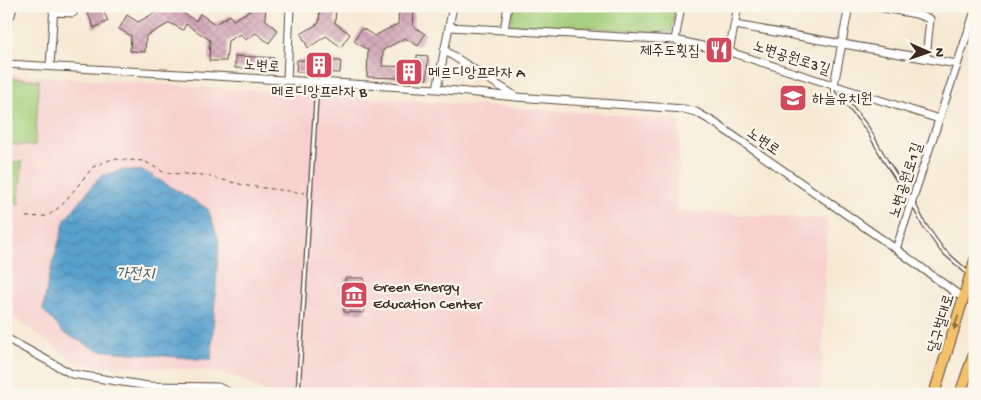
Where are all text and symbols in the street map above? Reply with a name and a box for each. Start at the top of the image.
north arrow [904,28,954,78]
restaurant icon: 제주도횟집 [704,35,734,65]
street label: 노변공원로3길 [750,38,832,80]
place label: 제주도횟집 [640,43,700,61]
text: N [930,48,947,57]
building icon: 메르디앙프라자 B [304,50,334,80]
street label: 노변로 [243,57,281,77]
building icon: 메르디앙프라자 A [394,57,424,87]
place label: 메르디앙프라자 A [428,65,526,83]
school or university icon: 하늘유치원 [778,83,808,113]
place label: 메르디앙프라자 B [271,84,367,102]
place label: 하늘유치원 [812,91,872,109]
street label: 노변로 [743,125,783,160]
street label: 노변공원로1길 [886,141,928,221]
water label: 가전지 [116,266,156,285]
place label: Green Energy Education Center [373,279,483,314]
museum icon: Green Energy Education Center [339,280,369,310]
street label: 달구벌대로 [924,292,959,355]
one-way arrow [951,316,959,331]

